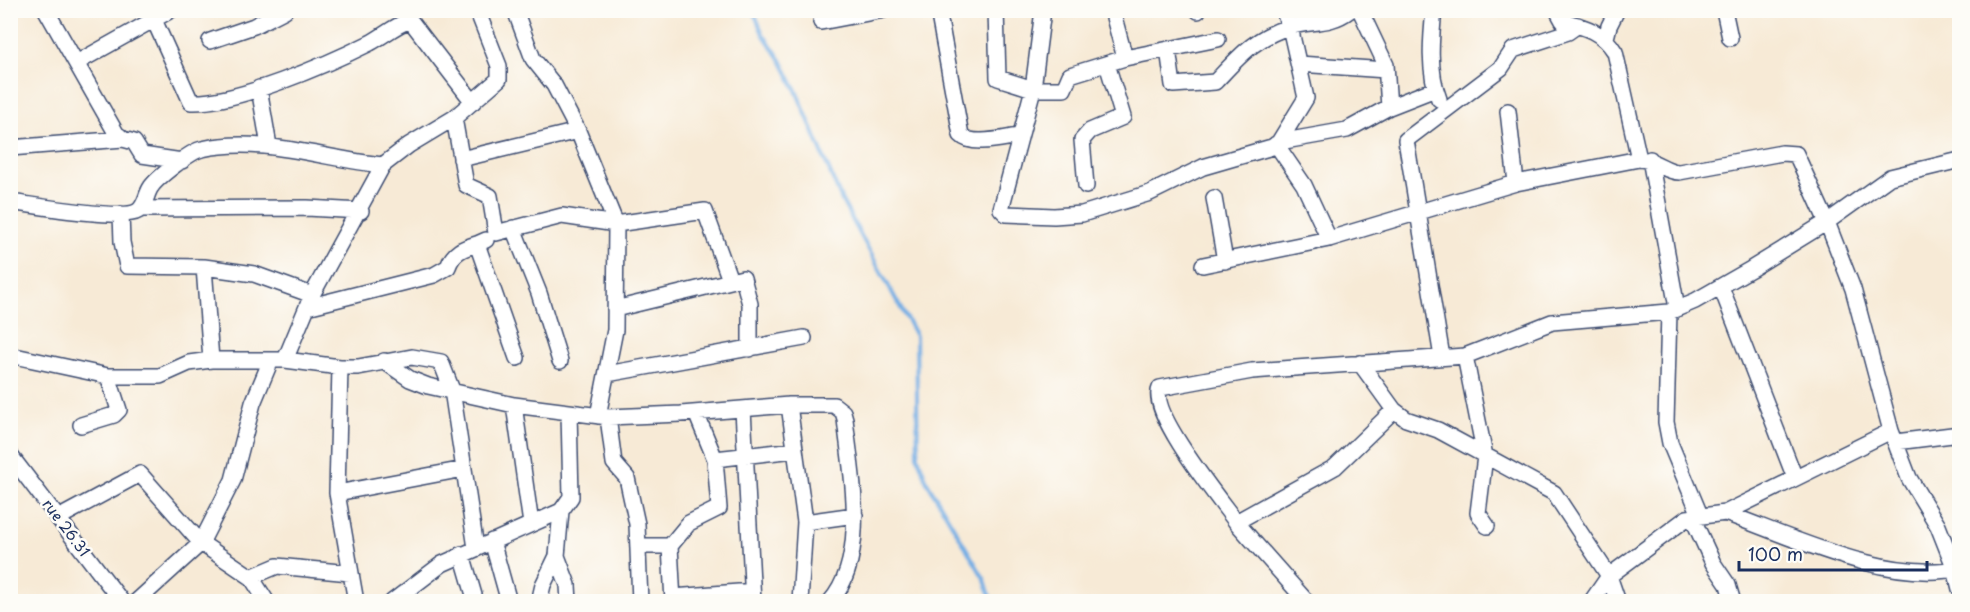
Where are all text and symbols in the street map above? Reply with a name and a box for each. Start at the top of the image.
street label: rue 26.31 [37,493,97,561]
scale bar [1739,534,1926,572]
text: 100 m [1748,540,1803,567]

